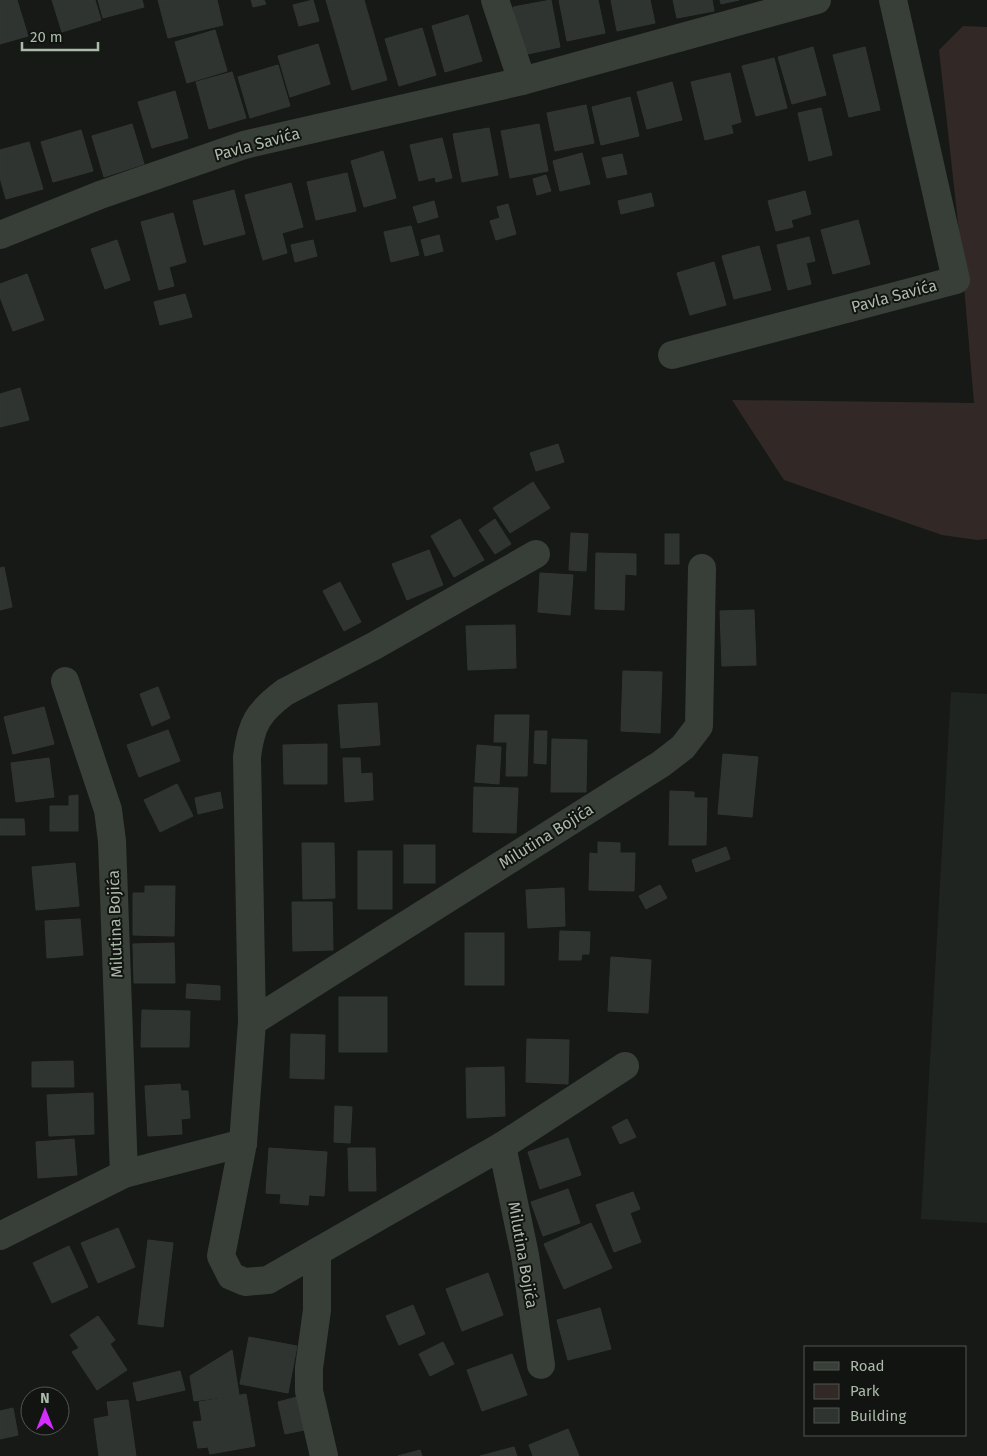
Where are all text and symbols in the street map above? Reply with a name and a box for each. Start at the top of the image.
scale bar [22,20,99,52]
text: 20 m [30,28,63,46]
street label: Pavla Savića [212,123,302,165]
street label: Pavla Savića [849,275,939,317]
street label: Milutina Bojića [495,799,597,873]
street label: Milutina Bojića [104,870,126,978]
street label: Milutina Bojića [504,1200,542,1310]
legend [804,1346,967,1436]
text: Road [850,1357,885,1375]
text: Park [850,1382,880,1400]
north arrow [20,1386,70,1436]
text: N [40,1390,50,1407]
text: Building [850,1407,906,1425]

